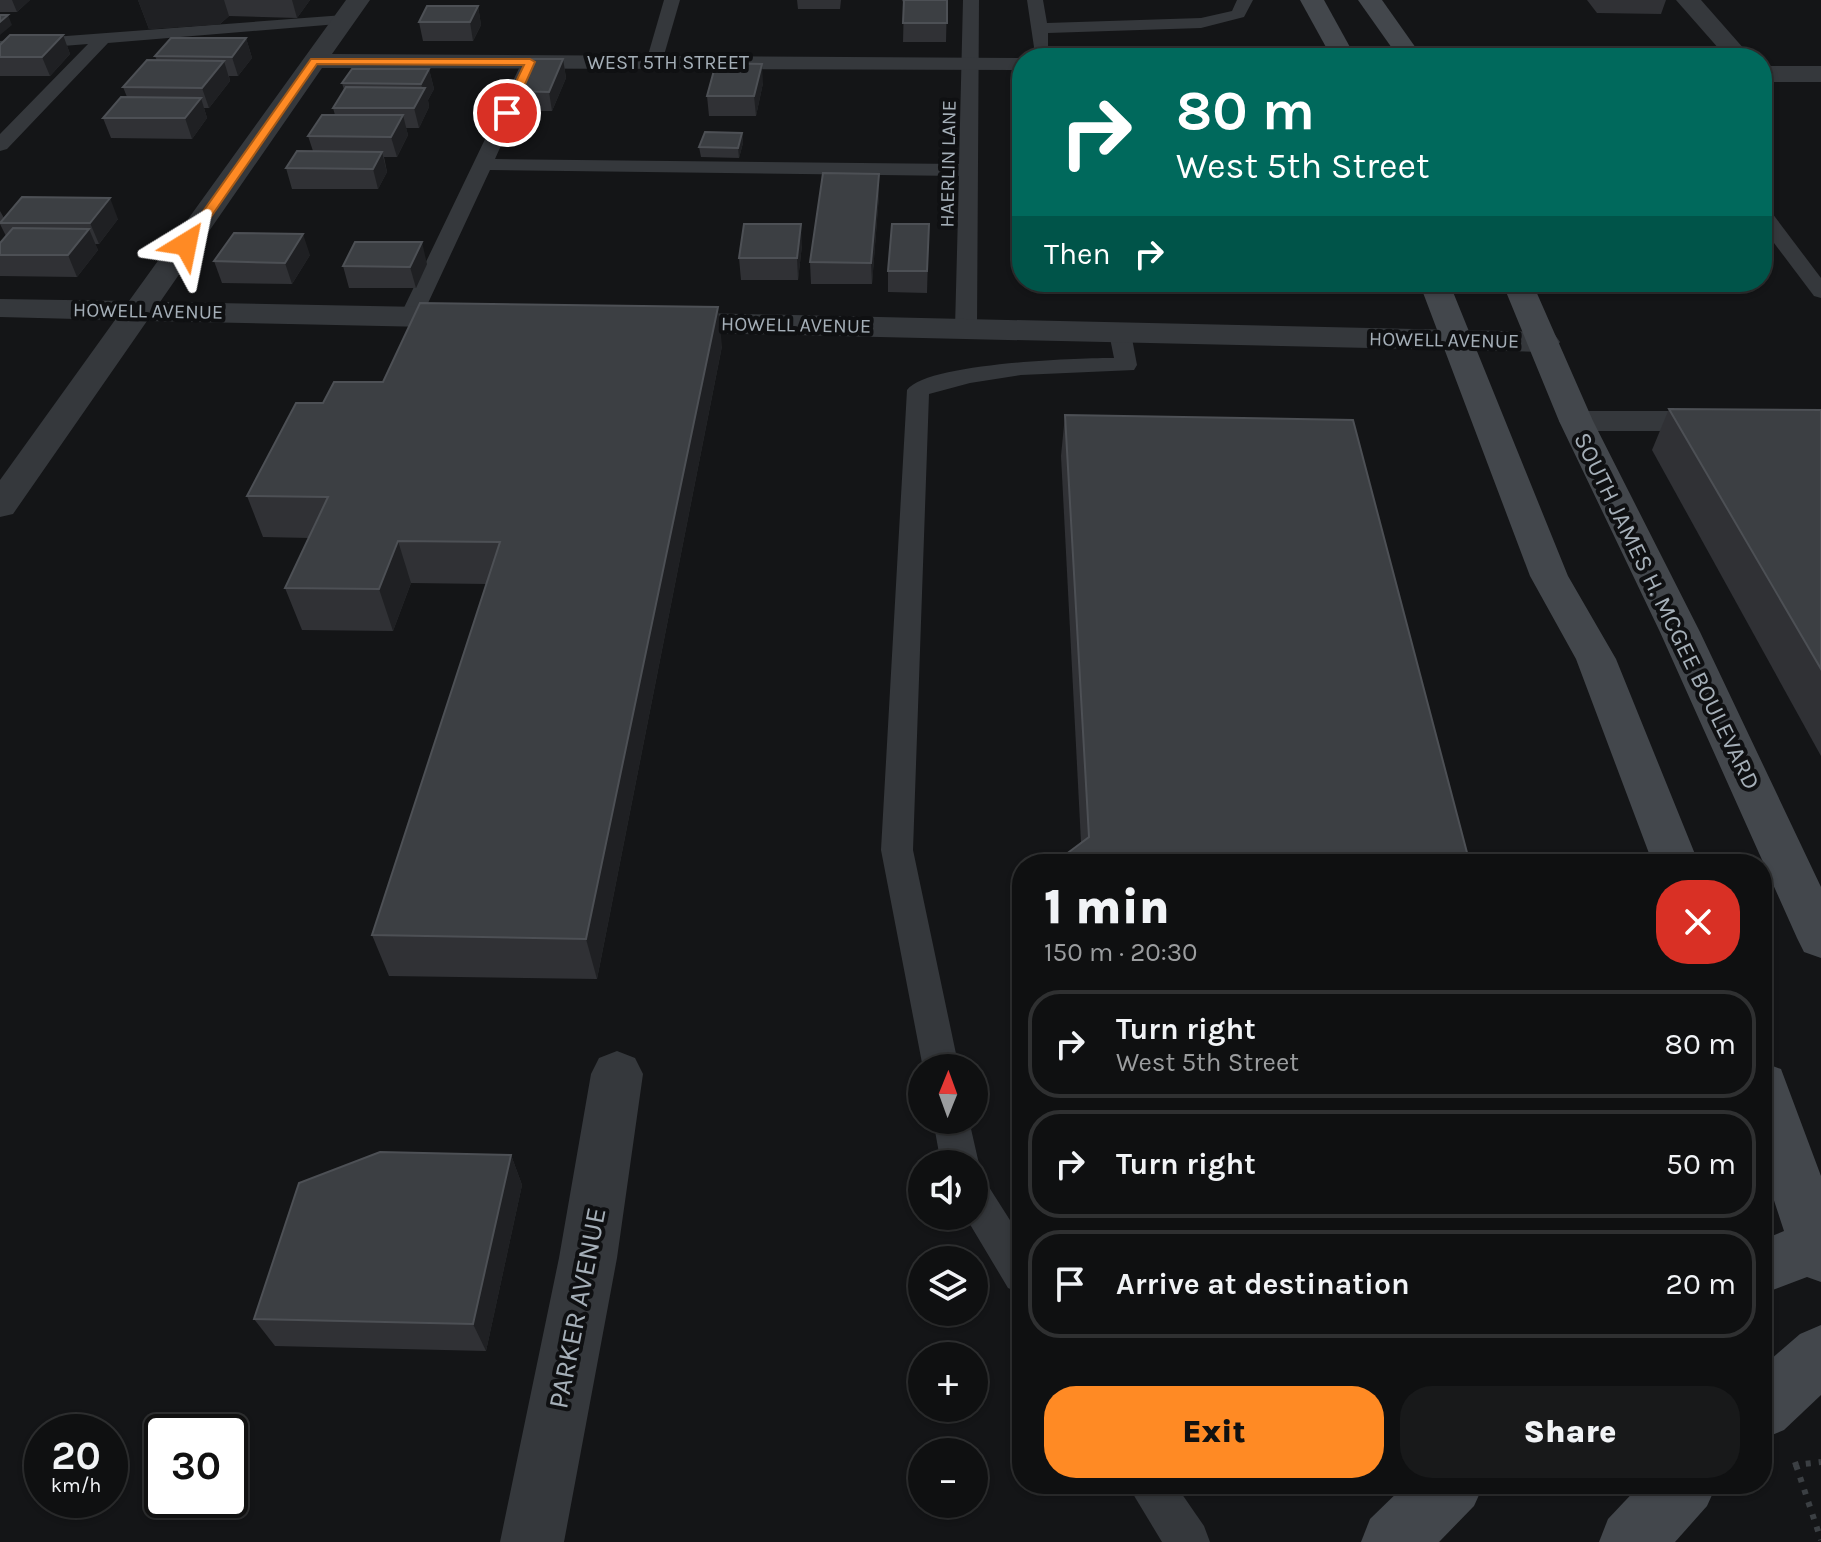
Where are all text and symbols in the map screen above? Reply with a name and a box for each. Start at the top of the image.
street label: WEST 5TH STREET [587,51,749,74]
text: 80 m [1176,78,1315,143]
pin [473,79,541,147]
icon: right [1044,80,1148,184]
icon: arrive [485,91,529,135]
street label: HAERLIN LANE [935,100,961,228]
text: West 5th Street [1176,145,1429,187]
position arrow [144,202,228,286]
icon: right [1127,232,1171,276]
text: Then [1044,236,1111,272]
street label: HOWELL AVENUE [73,298,223,324]
street label: HOWELL AVENUE [721,312,871,338]
street label: HOWELL AVENUE [1369,327,1519,353]
street label: SOUTH JAMES H. MCGEE BOULEVARD [1568,428,1766,794]
text: 1 min [1044,879,1170,935]
button: close [1656,880,1740,964]
text: 150 m · 20:30 [1044,937,1197,968]
text: Turn right [1116,1011,1256,1047]
icon: right [1048,1022,1092,1066]
text: 80 m [1665,1026,1736,1062]
text: West 5th Street [1116,1047,1299,1078]
north arrow [908,1054,988,1134]
map controls [908,1054,988,1518]
icon: right [1048,1142,1092,1186]
text: Turn right [1116,1146,1256,1182]
text: 50 m [1666,1146,1736,1182]
button: sound [908,1150,988,1230]
street label: PARKER AVENUE [541,1205,613,1411]
button: layers [908,1246,988,1326]
icon: arrive [1048,1262,1092,1306]
text: Arrive at destination [1116,1266,1410,1302]
text: 20 m [1666,1266,1736,1302]
button: + [908,1342,988,1422]
button: Exit [1044,1386,1384,1478]
button: Share [1400,1386,1740,1478]
speed limit sign: 30 [144,1414,248,1518]
text: 20 [51,1432,101,1479]
button: − [908,1438,988,1518]
text: km/h [51,1474,101,1497]

